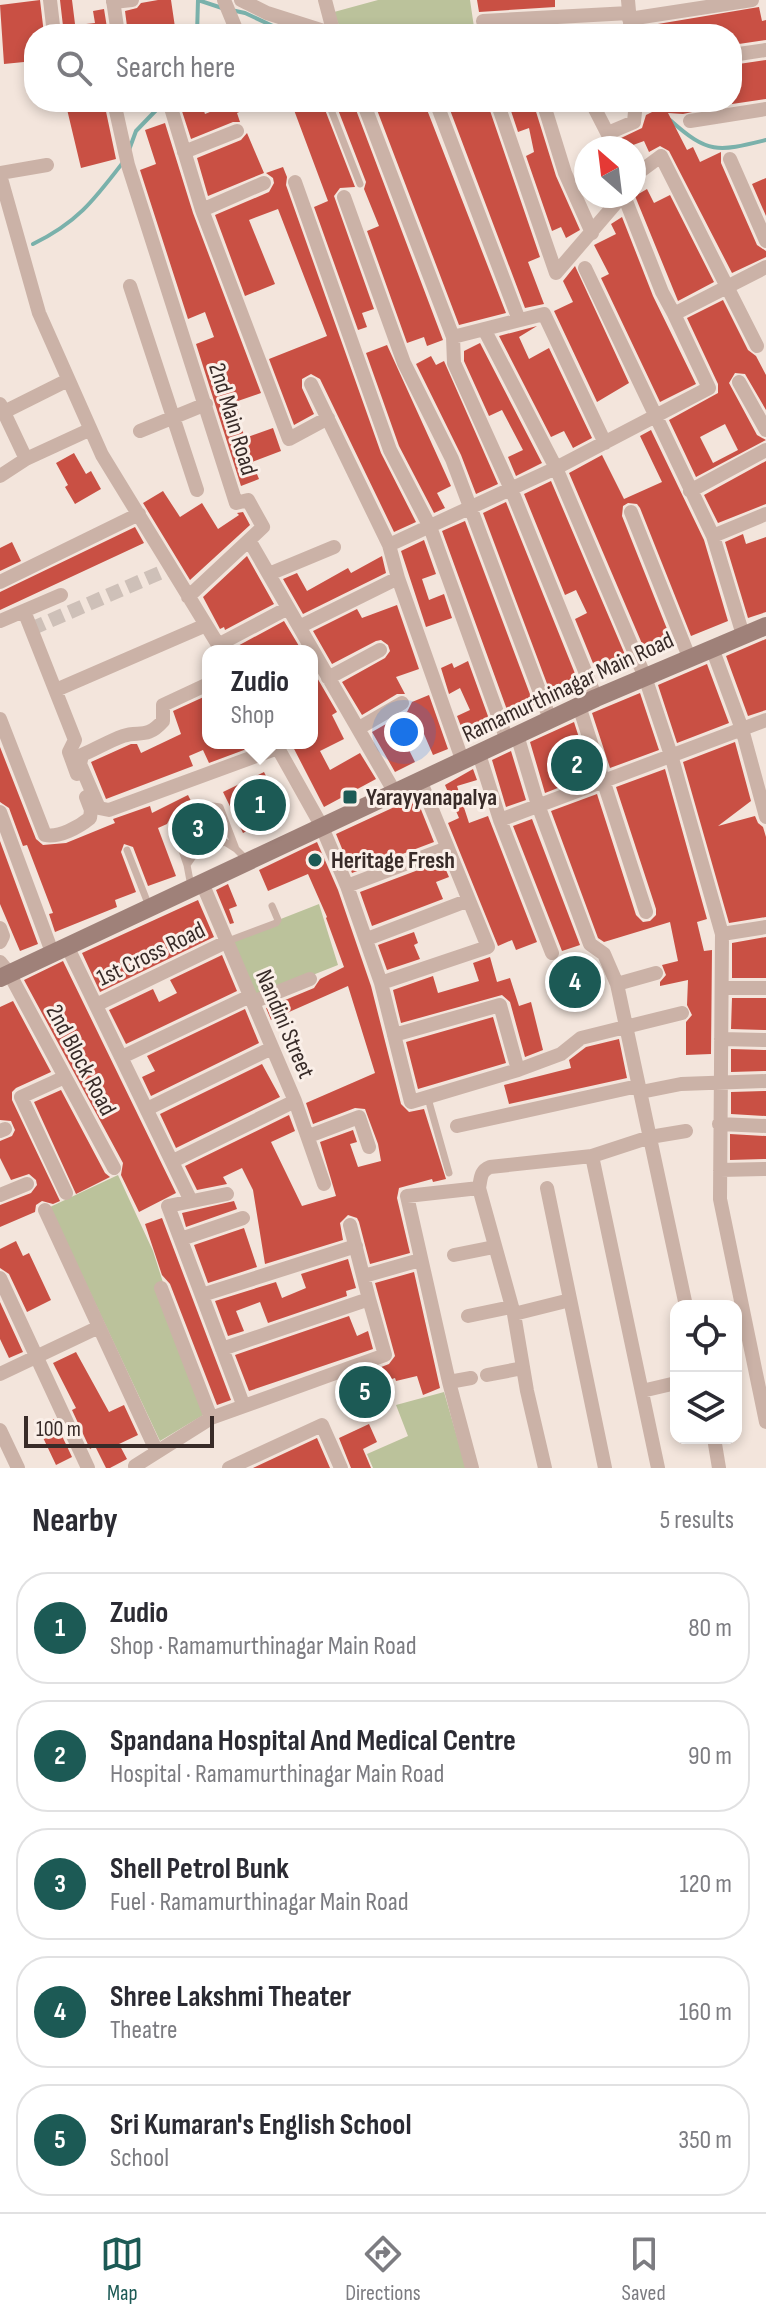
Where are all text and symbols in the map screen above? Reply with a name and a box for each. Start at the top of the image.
search box [24,24,742,112]
icon: search [52,46,96,90]
text: Search here [116,50,235,86]
north arrow [574,136,646,208]
street label: 2nd Main Road [202,359,264,479]
street label: Ramamurthinagar Main Road [458,625,678,749]
popup [202,645,318,749]
text: Zudio [231,664,289,700]
text: Shop [231,700,275,731]
your location [384,712,424,752]
pin: 2 [551,735,603,795]
pin: 1 [234,775,286,835]
place label: Yarayyanapalya [366,783,497,812]
marker: Yarayyanapalya [341,788,359,806]
pin: 3 [172,799,224,859]
place label: Heritage Fresh [331,846,455,875]
marker: Heritage Fresh [306,851,324,869]
street label: 1st Cross Road [92,915,210,993]
pin: 4 [549,952,601,1012]
street label: Nandini Street [249,965,321,1083]
street label: 2nd Block Road [40,999,122,1121]
map controls [670,1300,742,1444]
button: locate [670,1300,742,1372]
pin: 5 [339,1362,391,1422]
button: layers [670,1372,742,1444]
scale bar [24,1412,214,1448]
text: 100 m [36,1416,81,1443]
text: Nearby [32,1500,118,1541]
text: 5 results [660,1505,734,1536]
text: Zudio [110,1595,168,1631]
text: 1 [55,1613,65,1644]
text: 80 m [688,1613,732,1644]
text: Shop · Ramamurthinagar Main Road [110,1631,417,1662]
text: Spandana Hospital And Medical Centre [110,1723,516,1759]
text: 2 [54,1741,66,1772]
text: 90 m [688,1741,732,1772]
text: Hospital · Ramamurthinagar Main Road [110,1759,444,1790]
text: Shell Petrol Bunk [110,1851,289,1887]
text: 3 [54,1869,66,1900]
text: 120 m [679,1869,732,1900]
text: Fuel · Ramamurthinagar Main Road [110,1887,409,1918]
text: Shree Lakshmi Theater [110,1979,351,2015]
text: 4 [54,1997,66,2028]
text: 160 m [679,1997,732,2028]
text: Theatre [110,2015,177,2046]
text: Sri Kumaran's English School [110,2107,412,2143]
text: 5 [54,2125,66,2156]
text: 350 m [678,2125,732,2156]
text: School [110,2143,169,2174]
tab: Map [100,2232,144,2307]
tab: Directions [345,2232,421,2307]
tab: Saved [622,2232,666,2307]

